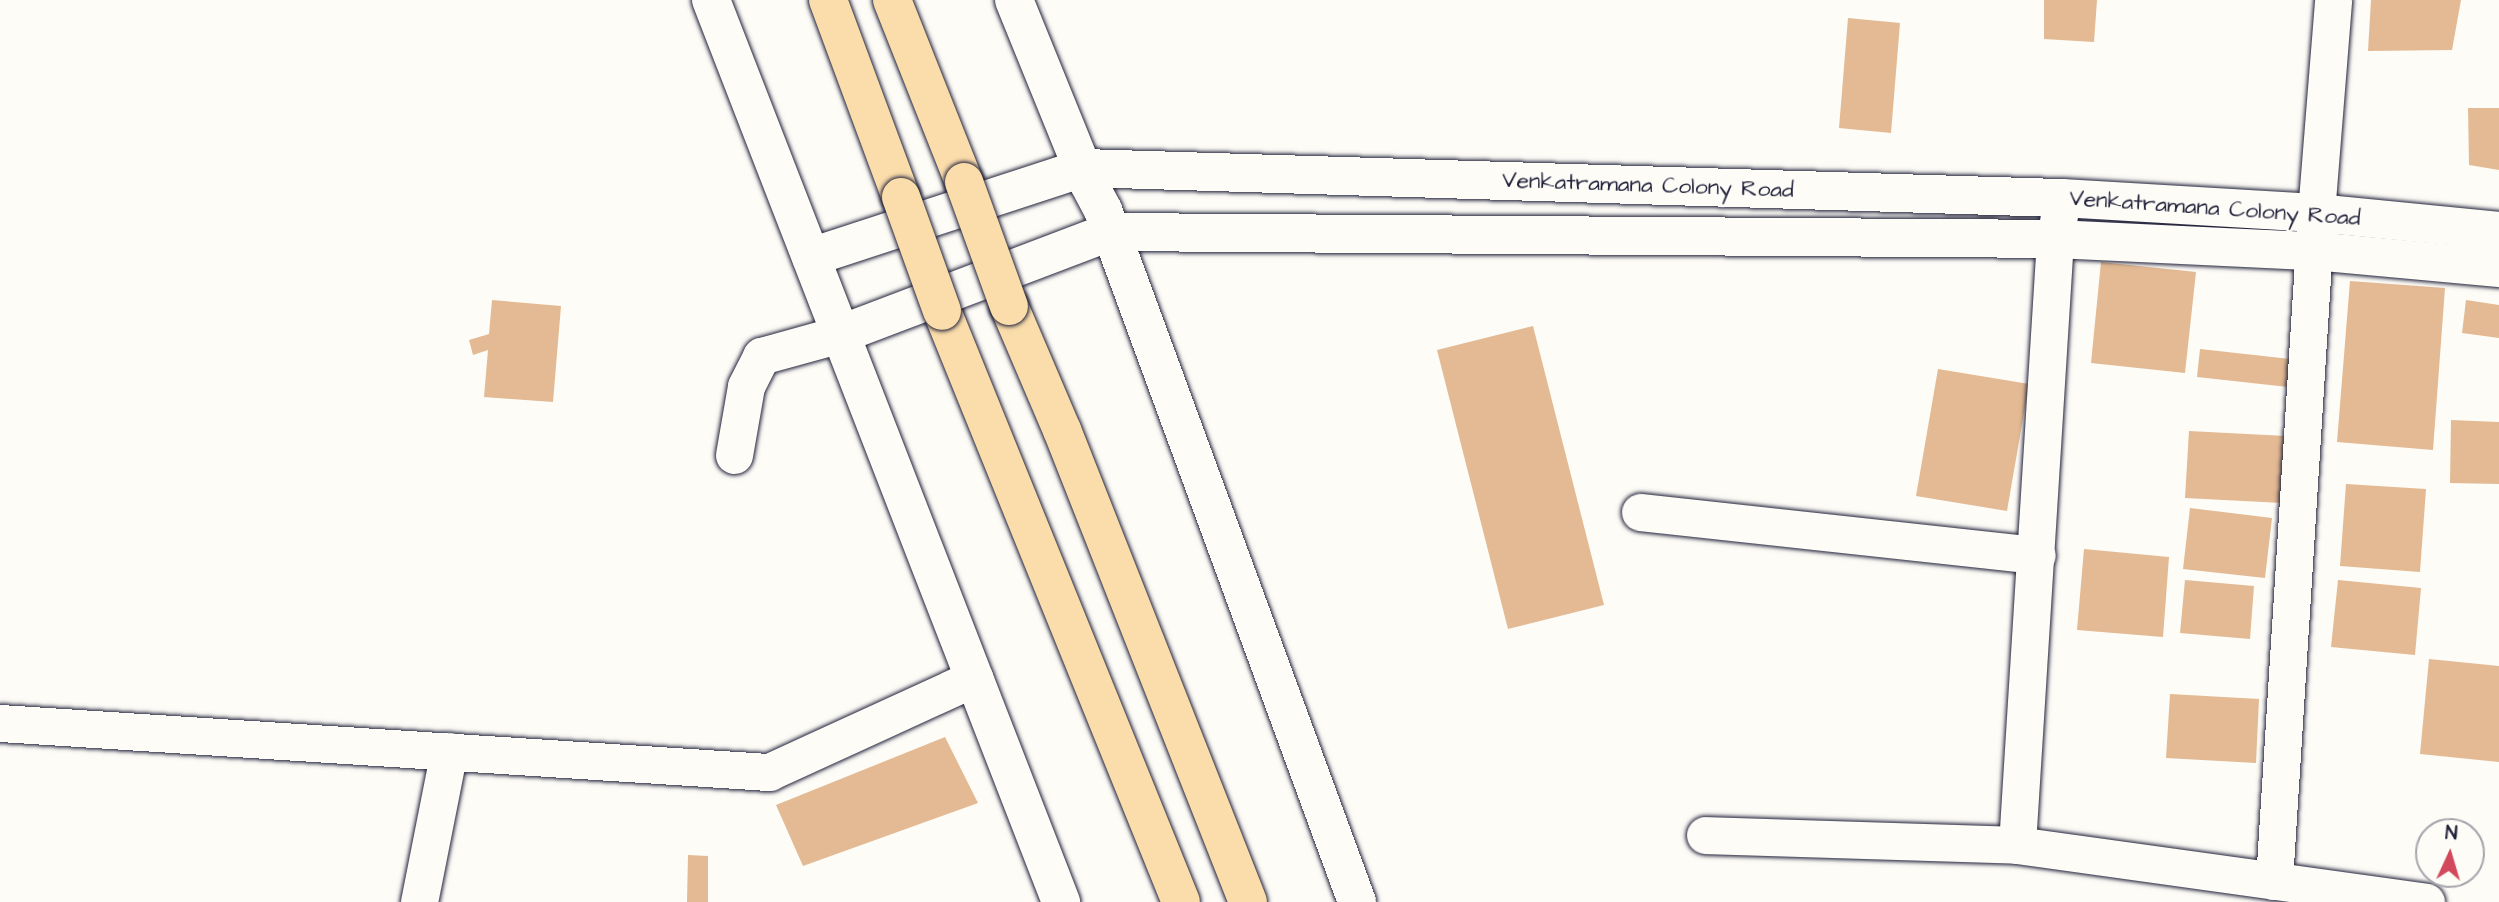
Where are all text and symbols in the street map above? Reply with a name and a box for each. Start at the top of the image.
street label: Venkatramana Colony Road [1502,166,1794,204]
street label: Venkatramana Colony Road [2068,184,2362,232]
north arrow [2415,818,2485,888]
text: N [2444,820,2458,847]

